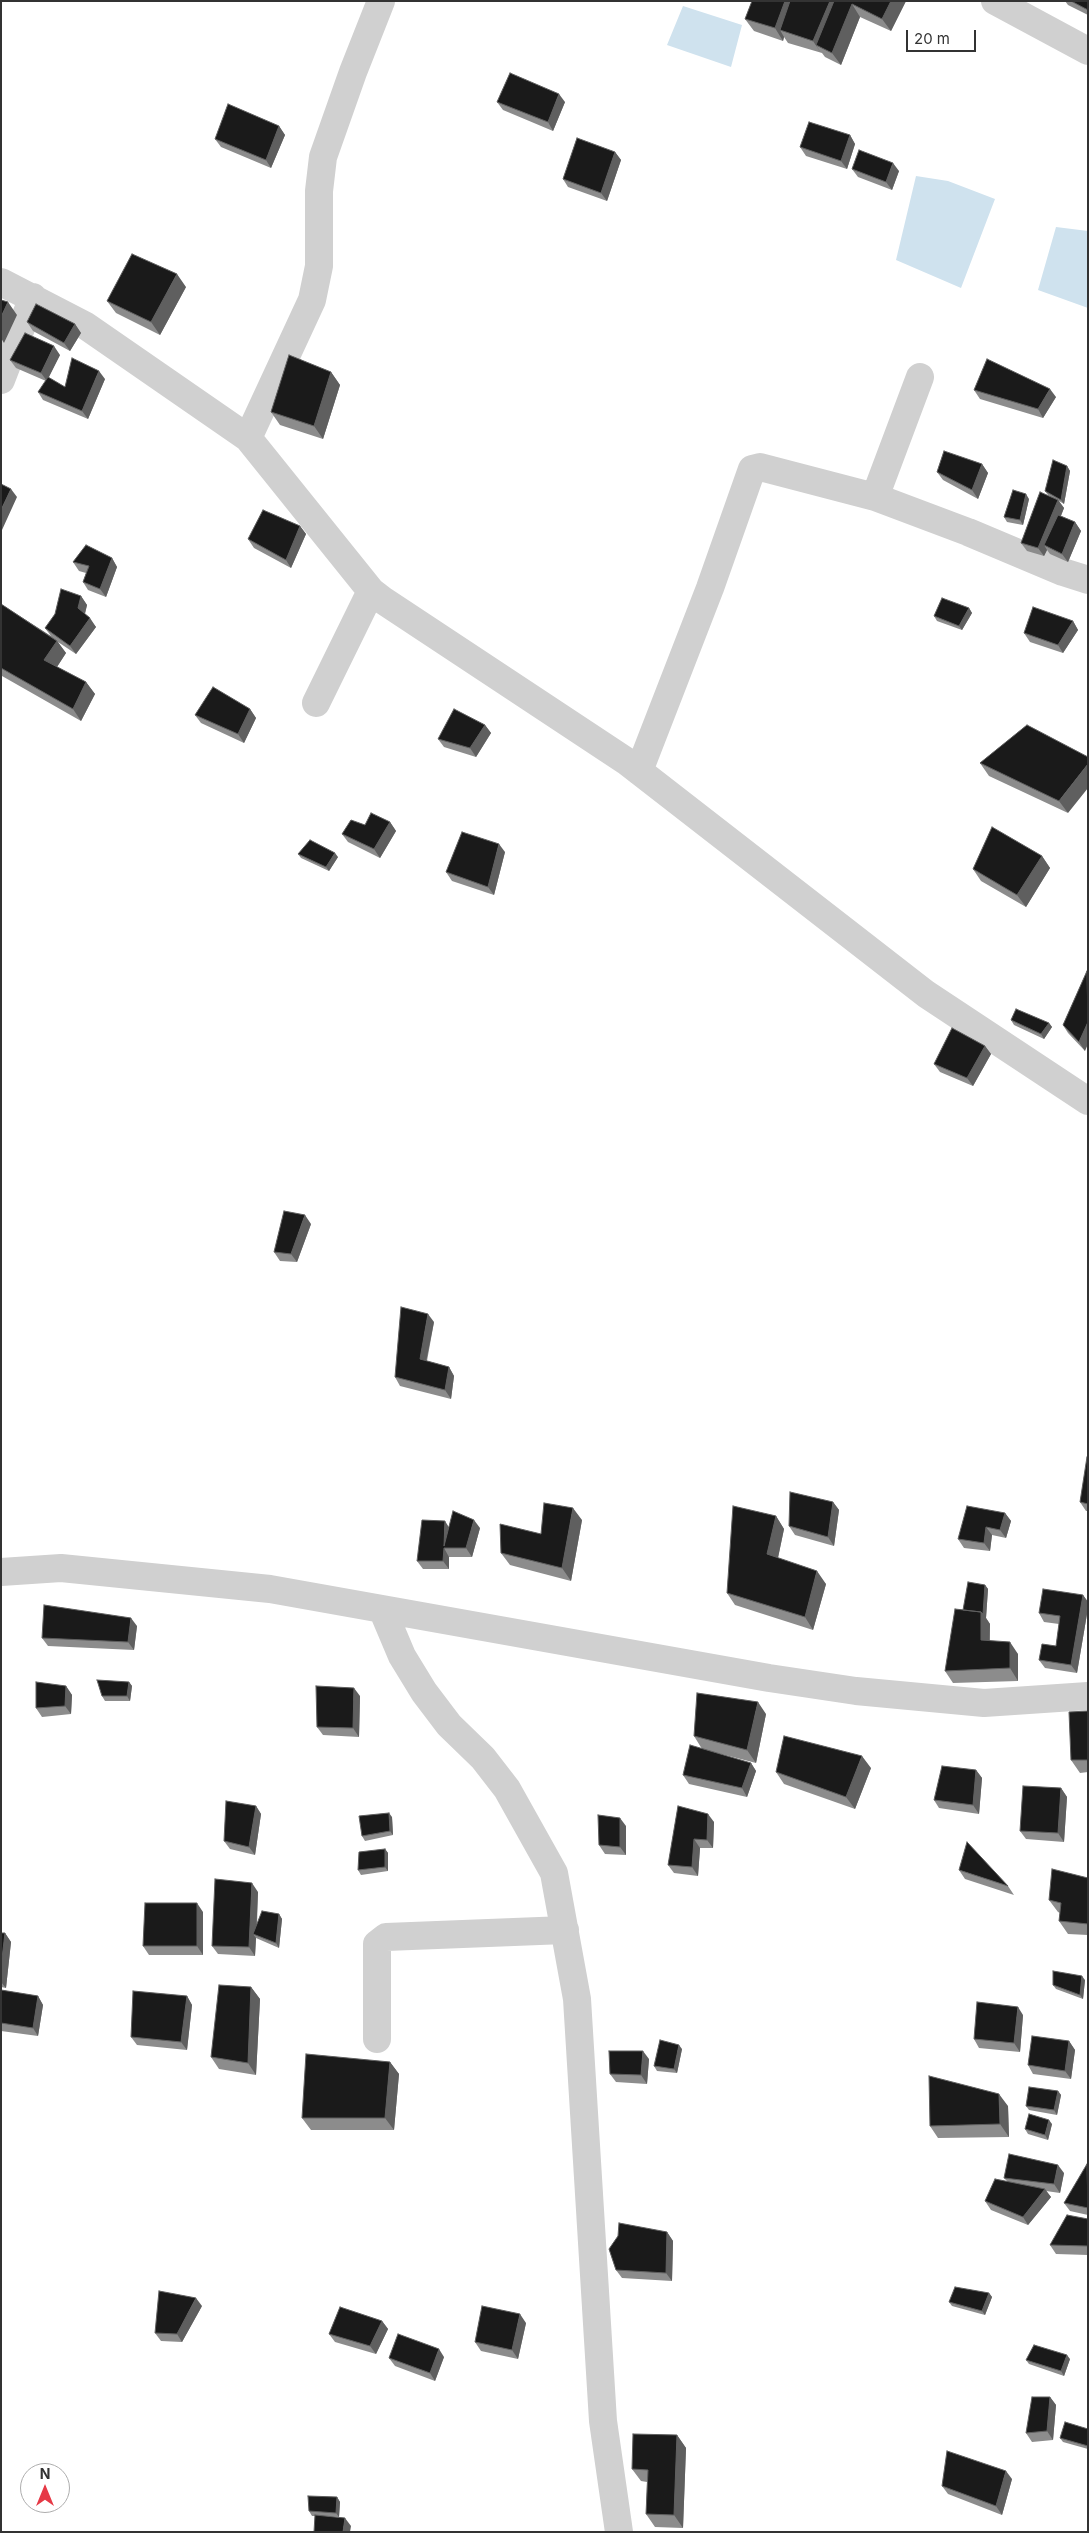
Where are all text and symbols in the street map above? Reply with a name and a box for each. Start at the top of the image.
scale bar [909,20,979,52]
text: 20 m [914,29,950,48]
north arrow [20,2463,70,2513]
text: N [40,2465,50,2482]

